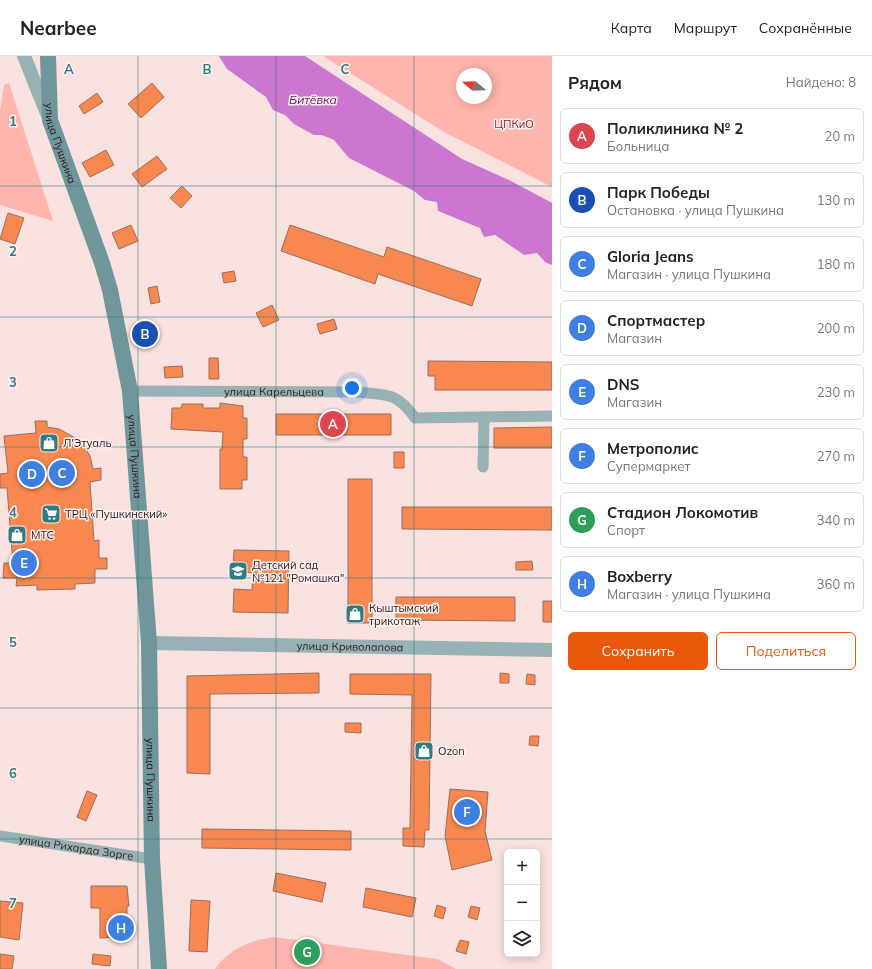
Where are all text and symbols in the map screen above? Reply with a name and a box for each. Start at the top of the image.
text: Nearbee [20,16,97,40]
text: Карта [611,19,652,37]
text: Маршрут [674,19,737,37]
text: Сохранённые [759,19,852,37]
text: A [64,61,74,77]
text: B [203,61,212,77]
text: C [341,61,350,77]
north arrow [456,68,492,104]
text: Рядом [568,72,622,93]
text: Найдено: 8 [786,74,856,90]
water label: Битёвка [289,92,337,107]
street label: улица Пушкина [42,103,79,185]
text: 1 [9,113,17,129]
park label: ЦПКиО [494,117,534,131]
text: Поликлиника № 2 [607,119,743,138]
text: A [577,128,587,144]
text: 20 m [825,128,855,144]
text: Больница [607,138,669,154]
text: Парк Победы [607,183,710,202]
text: B [578,192,586,208]
text: 130 m [817,192,855,208]
text: Остановка · улица Пушкина [607,202,784,218]
text: 2 [9,243,17,259]
text: Gloria Jeans [607,247,694,266]
text: C [578,256,586,272]
text: 180 m [817,256,855,272]
text: Магазин · улица Пушкина [607,266,771,282]
text: Спортмастер [607,311,705,330]
pin: B [132,319,158,349]
text: D [577,320,587,336]
text: 200 m [817,320,855,336]
text: Магазин [607,330,662,346]
text: 3 [9,374,17,390]
text: DNS [607,375,639,394]
your location [342,378,362,398]
street label: улица Карельцева [224,384,324,399]
text: E [578,384,586,400]
text: 230 m [817,384,855,400]
text: Магазин [607,394,662,410]
pin: A [320,409,346,439]
street label: улица Пушкина [125,414,145,499]
shop icon: Л'Этуаль [38,432,60,454]
place label: Л'Этуаль [63,436,112,450]
text: Метрополис [607,439,699,458]
text: F [578,448,586,464]
text: 270 m [817,448,855,464]
pin: C [49,458,75,488]
text: Супермаркет [607,458,690,474]
pin: D [19,459,45,489]
supermarket icon: ТРЦ «Пушкинский» [40,503,62,525]
text: Стадион Локомотив [607,503,758,522]
text: 4 [9,504,17,520]
place label: ТРЦ «Пушкинский» [65,507,167,521]
text: G [577,512,587,528]
text: 340 m [817,512,855,528]
text: Спорт [607,522,645,538]
shop icon: МТС [6,524,28,546]
place label: МТС [31,528,54,542]
pin: E [11,548,37,578]
place label: Детский сад №121 "Ромашка" [252,558,344,585]
school or university icon: Детский сад №121 "Ромашка" [227,560,249,582]
text: Boxberry [607,567,672,586]
text: H [577,576,587,592]
text: 360 m [817,576,855,592]
text: Магазин · улица Пушкина [607,586,771,602]
place label: Кыштымский трикотаж [369,601,439,628]
shop icon: Кыштымский трикотаж [344,603,366,625]
button: Сохранить [568,632,708,670]
button: Поделиться [716,632,856,670]
text: 5 [9,634,17,650]
street label: улица Криволапова [296,639,404,654]
street label: улица Пушкина [143,738,158,822]
shop icon: Ozon [413,740,435,762]
place label: Ozon [438,744,465,758]
text: 6 [9,765,17,781]
pin: F [454,797,480,827]
street label: улица Рихарда Зорге [18,832,134,863]
map controls [504,849,540,957]
button: + [504,849,540,885]
button: − [504,885,540,921]
text: 7 [9,895,17,911]
pin: H [108,913,134,943]
button: layers [504,921,540,957]
pin: G [294,937,320,967]

